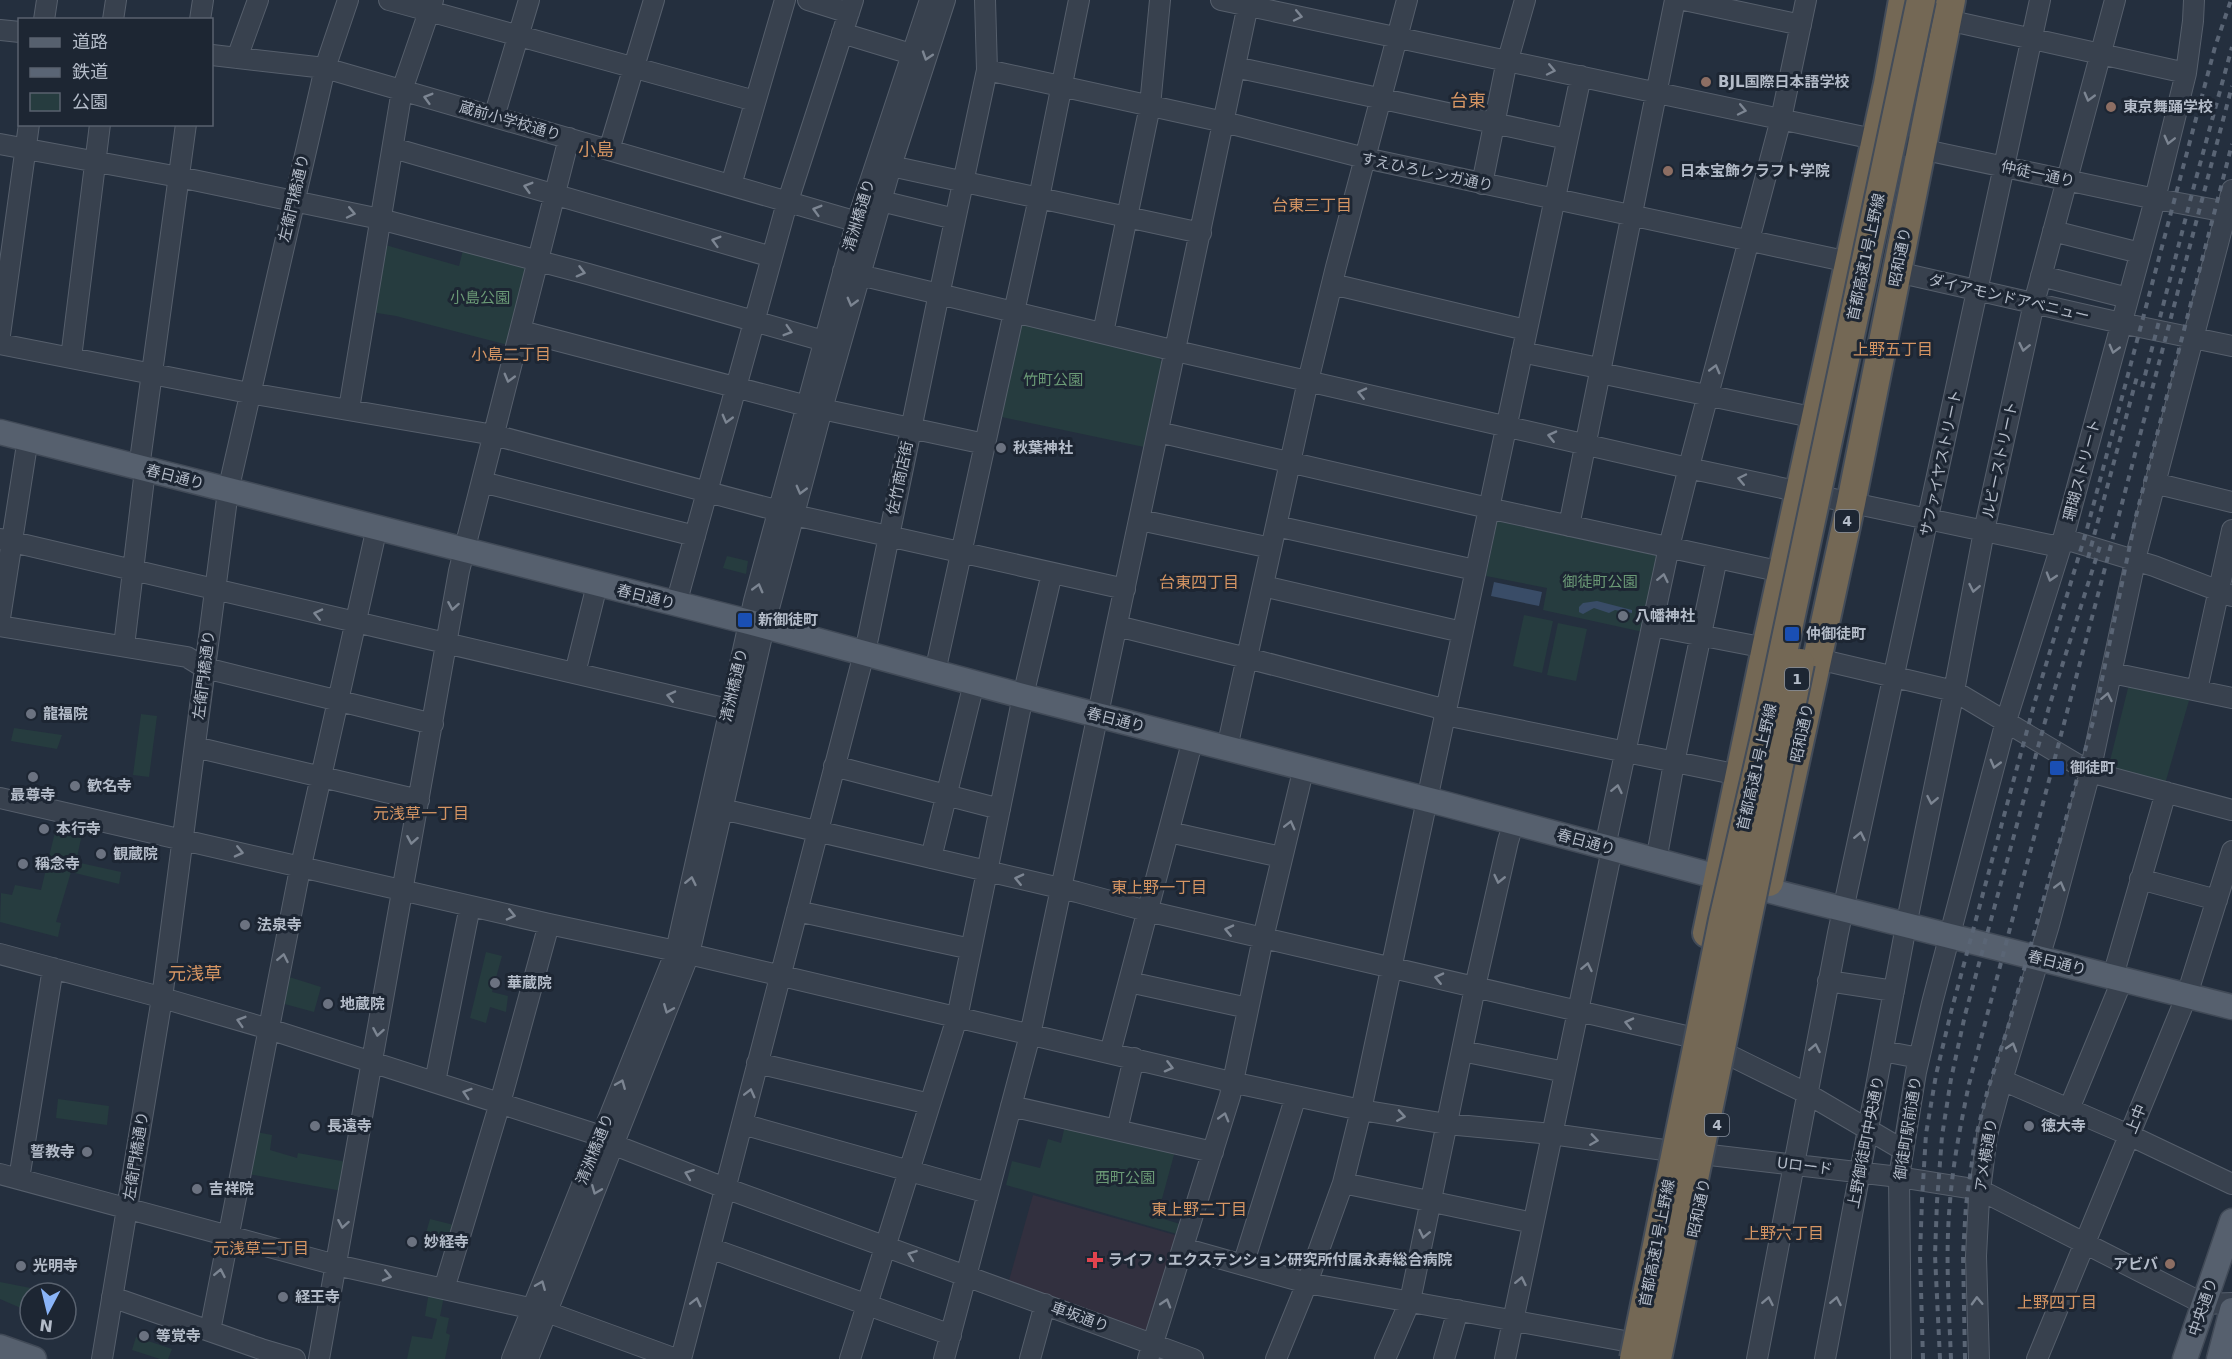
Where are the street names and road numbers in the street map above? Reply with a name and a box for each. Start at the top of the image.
street label: 蔵前小学校通り [457,98,563,144]
street label: すえひろレンガ通り [1359,149,1495,195]
street label: 左衛門橋通り [275,152,313,244]
street label: 仲徒一通り [1999,157,2077,191]
street label: 清洲橋通り [839,176,879,254]
street label: 首都高速1号上野線 [1844,192,1888,322]
street label: 昭和通り [1885,226,1915,288]
street label: ダイアモンドアベニュー [1927,271,2091,325]
street label: サファイヤストリート [1917,388,1965,538]
street label: ルビーストリート [1979,400,2021,520]
street label: 珊瑚ストリート [2060,417,2104,523]
street label: 佐竹商店街 [883,439,917,517]
street label: 春日通り [144,461,206,493]
road number: 4 [1835,510,1859,532]
street label: 春日通り [615,581,677,613]
street label: 左衛門橋通り [190,629,218,721]
street label: 清洲橋通り [717,646,751,724]
road number: 1 [1785,668,1809,690]
street label: 首都高速1号上野線 [1734,702,1780,832]
street label: 昭和通り [1787,702,1817,764]
street label: 春日通り [1085,704,1147,736]
street label: 春日通り [1555,826,1617,858]
street label: 春日通り [2026,947,2088,979]
street label: 上野御徒町中央通り [1844,1074,1888,1210]
street label: 御徒町駅前通り [1891,1075,1925,1181]
street label: 上中 [2122,1102,2150,1136]
street label: 左衛門橋通り [120,1110,152,1202]
street label: 清洲橋通り [573,1111,617,1187]
road number: 4 [1705,1114,1729,1136]
street label: アメ横通り [1971,1117,2001,1193]
street label: Uロード [1776,1154,1834,1178]
street label: 昭和通り [1684,1177,1714,1239]
street label: 首都高速1号上野線 [1636,1178,1678,1308]
street label: 中央通り [2185,1276,2221,1338]
street label: 車坂通り [1049,1298,1111,1336]

